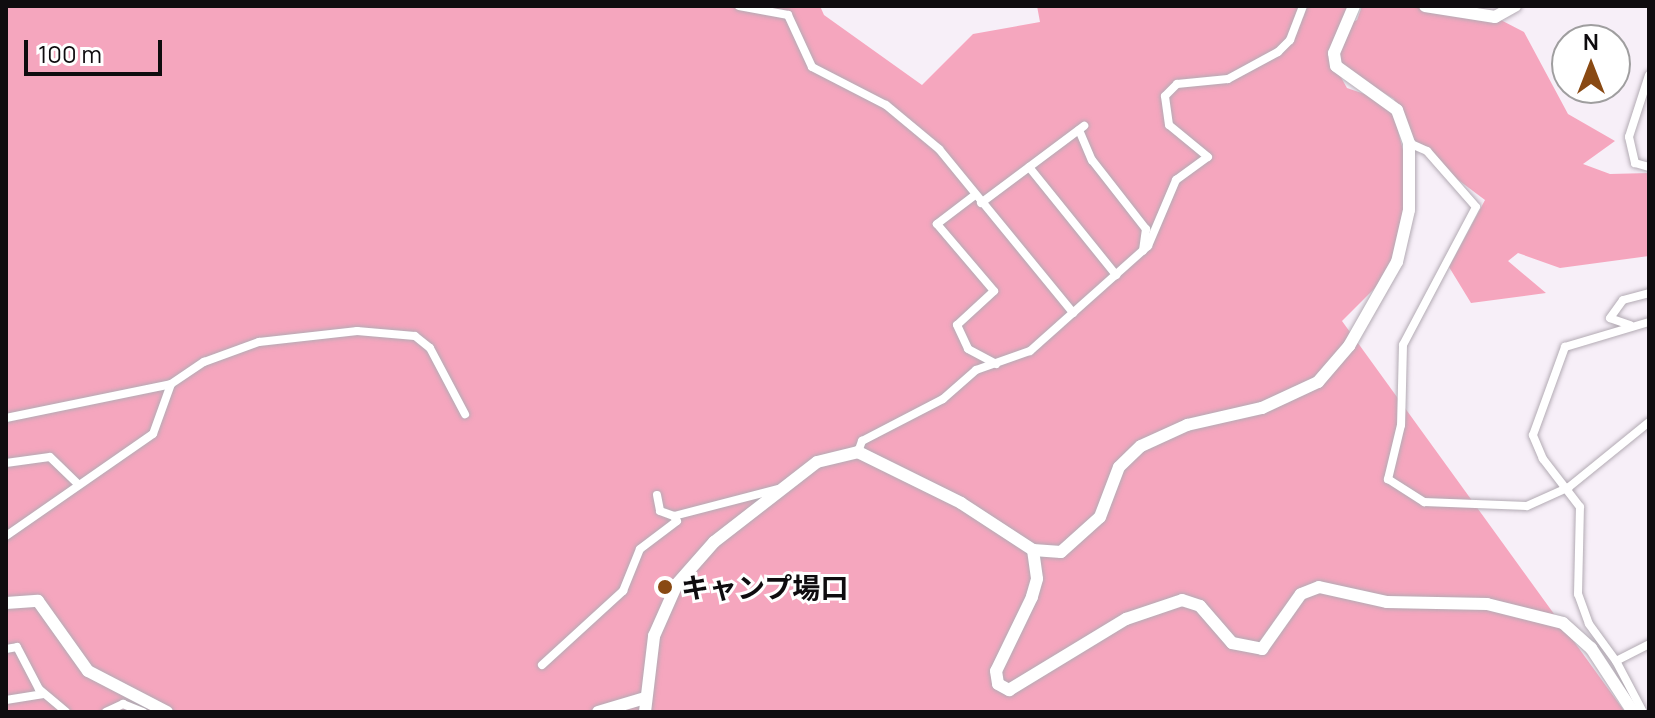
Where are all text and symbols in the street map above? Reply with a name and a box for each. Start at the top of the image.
scale bar [28,24,166,74]
north arrow [1551,24,1631,104]
text: N [1583,27,1599,57]
text: 100 m [38,37,102,70]
place label: キャンプ場口 [681,570,849,604]
marker: キャンプ場口 [656,578,674,596]

